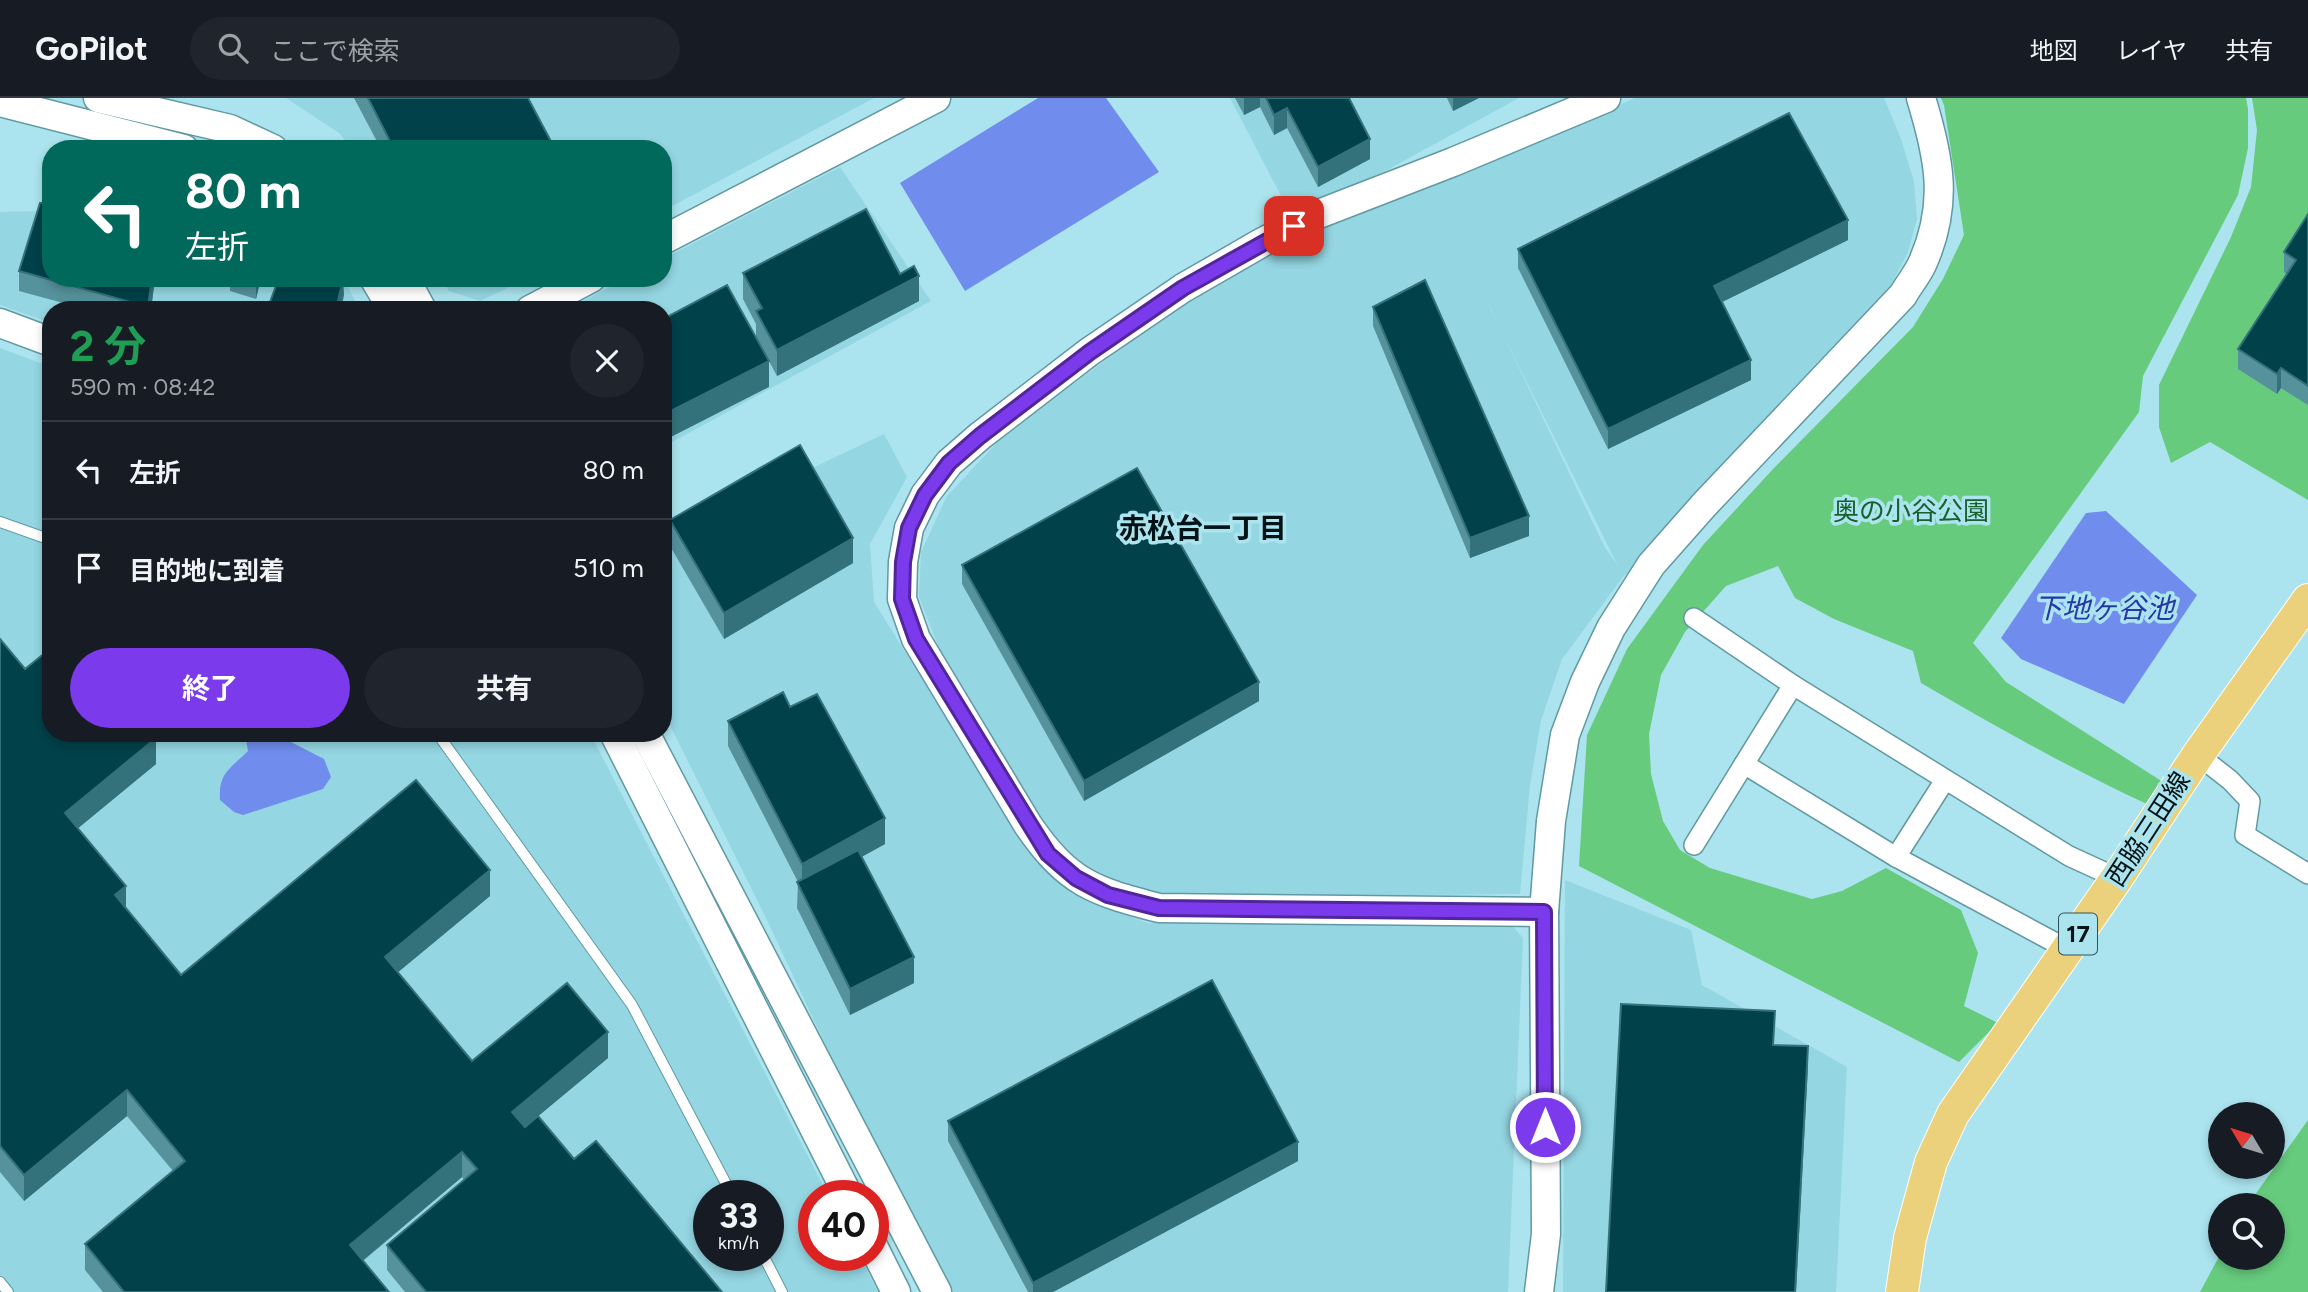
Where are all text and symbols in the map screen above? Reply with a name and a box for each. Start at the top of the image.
search box [190,17,680,80]
text: GoPilot [35,29,148,68]
icon: search [214,29,252,67]
text: ここで検索 [270,35,400,67]
text: 地図 [2030,36,2078,65]
text: レイヤ [2116,36,2187,65]
text: 共有 [2225,36,2273,65]
text: 80 m [185,161,301,220]
icon: left [70,168,161,259]
pin [1264,196,1324,256]
icon: arrive [1275,207,1313,245]
text: 左折 [185,228,249,266]
text: 2 分 [70,321,146,372]
button: close [570,324,644,398]
text: 590 m · 08:42 [70,373,215,401]
icon: left [70,451,108,489]
text: 80 m [583,454,644,486]
text: 左折 [129,457,181,489]
park label: 奥の小谷公園 [1833,495,1989,527]
district label: 赤松台一丁目 [1119,511,1287,545]
icon: arrive [70,549,108,587]
text: 510 m [573,552,644,584]
text: 目的地に到着 [129,555,285,587]
water label: 下地ヶ谷池 [2034,591,2177,625]
button: 終了 [70,648,350,728]
button: 共有 [364,648,644,728]
street label: 西脇三田線 [2099,766,2197,892]
road number: 17 [2059,914,2097,954]
position arrow [1508,1090,1582,1164]
north arrow [2208,1102,2286,1180]
map controls [2208,1102,2285,1270]
speed limit sign: 40 [798,1180,889,1271]
button: search [2208,1193,2285,1270]
text: 33 [719,1195,758,1237]
text: km/h [718,1232,759,1254]

